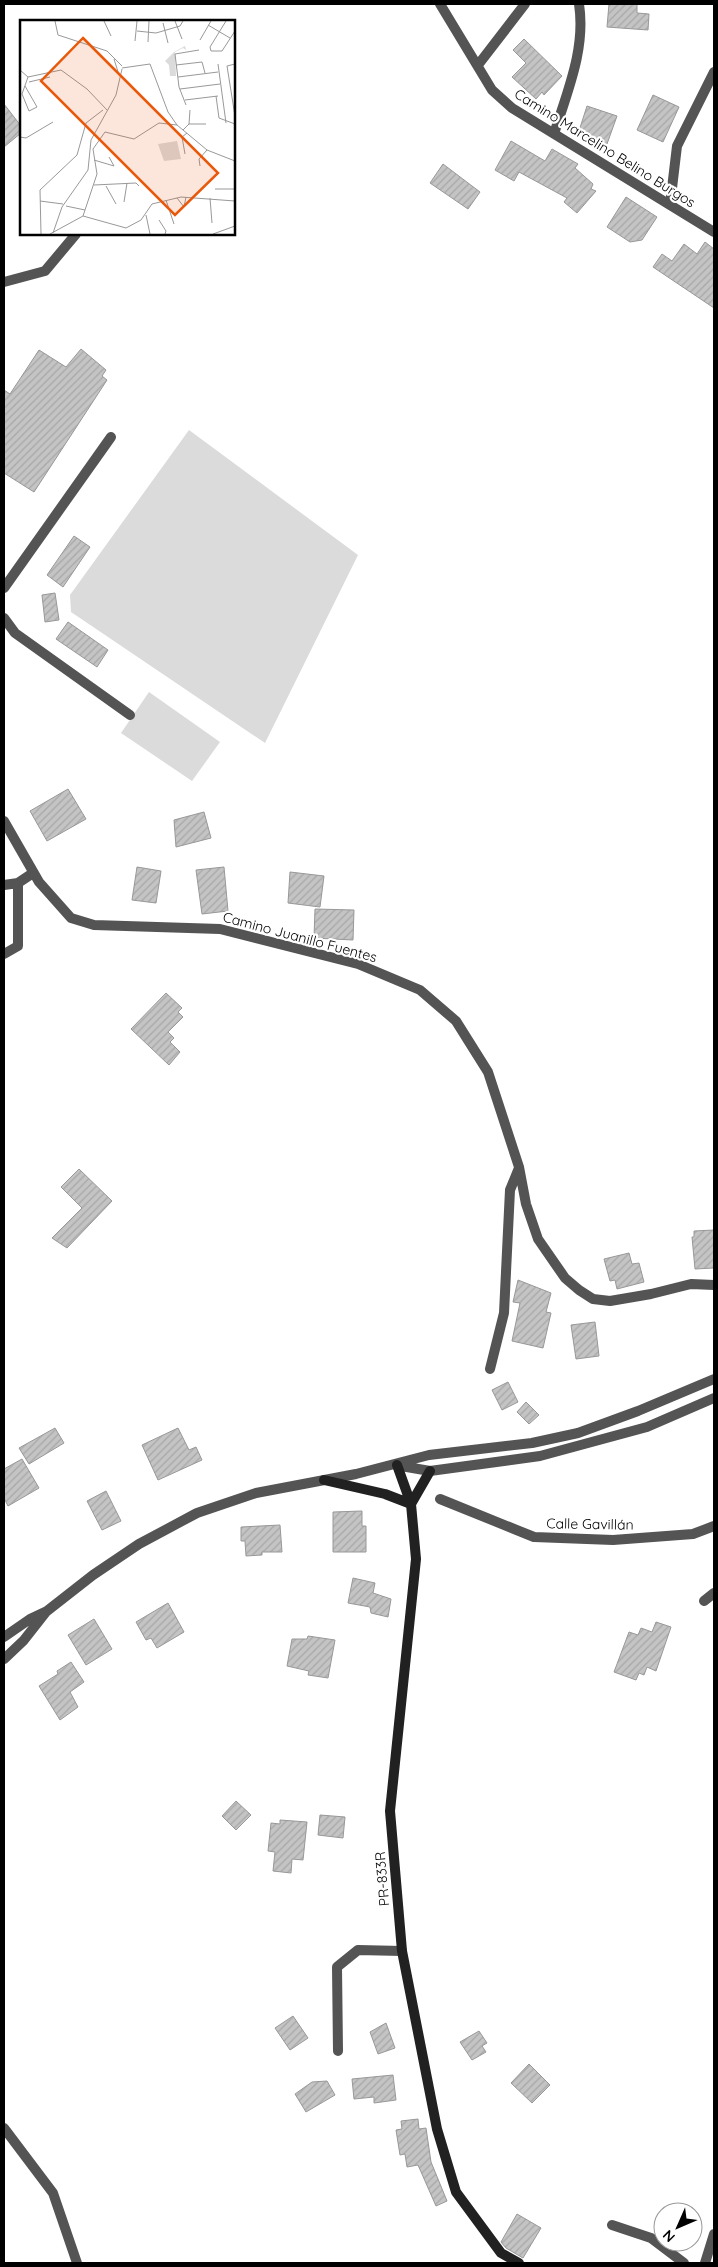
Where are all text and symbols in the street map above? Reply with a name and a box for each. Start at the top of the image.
inset map [20,20,235,235]
street label: Camino Marcelino Belino Burgos [511,85,699,211]
street label: Camino Juanillo Fuentes [221,908,379,966]
street label: Calle Gavillán [546,1514,634,1534]
street label: PR-833R [371,1851,393,1907]
north arrow [653,2202,703,2252]
text: N [659,2226,679,2246]

